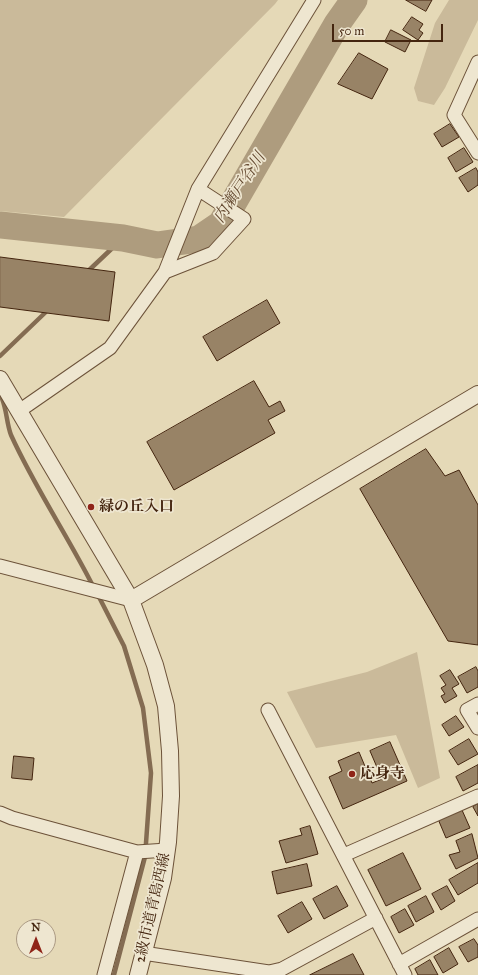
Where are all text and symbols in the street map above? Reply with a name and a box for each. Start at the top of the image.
scale bar [334,16,445,42]
text: 50 m [339,24,364,38]
water label: 内瀬戸谷川 [210,149,270,227]
place label: 緑の丘入口 [99,498,174,516]
marker: 緑の丘入口 [86,502,96,512]
place label: 応身寺 [360,765,405,783]
marker: 応身寺 [347,769,357,779]
street label: 2級市道青島西線 [132,851,174,965]
north arrow [16,919,56,959]
text: N [31,921,41,934]

